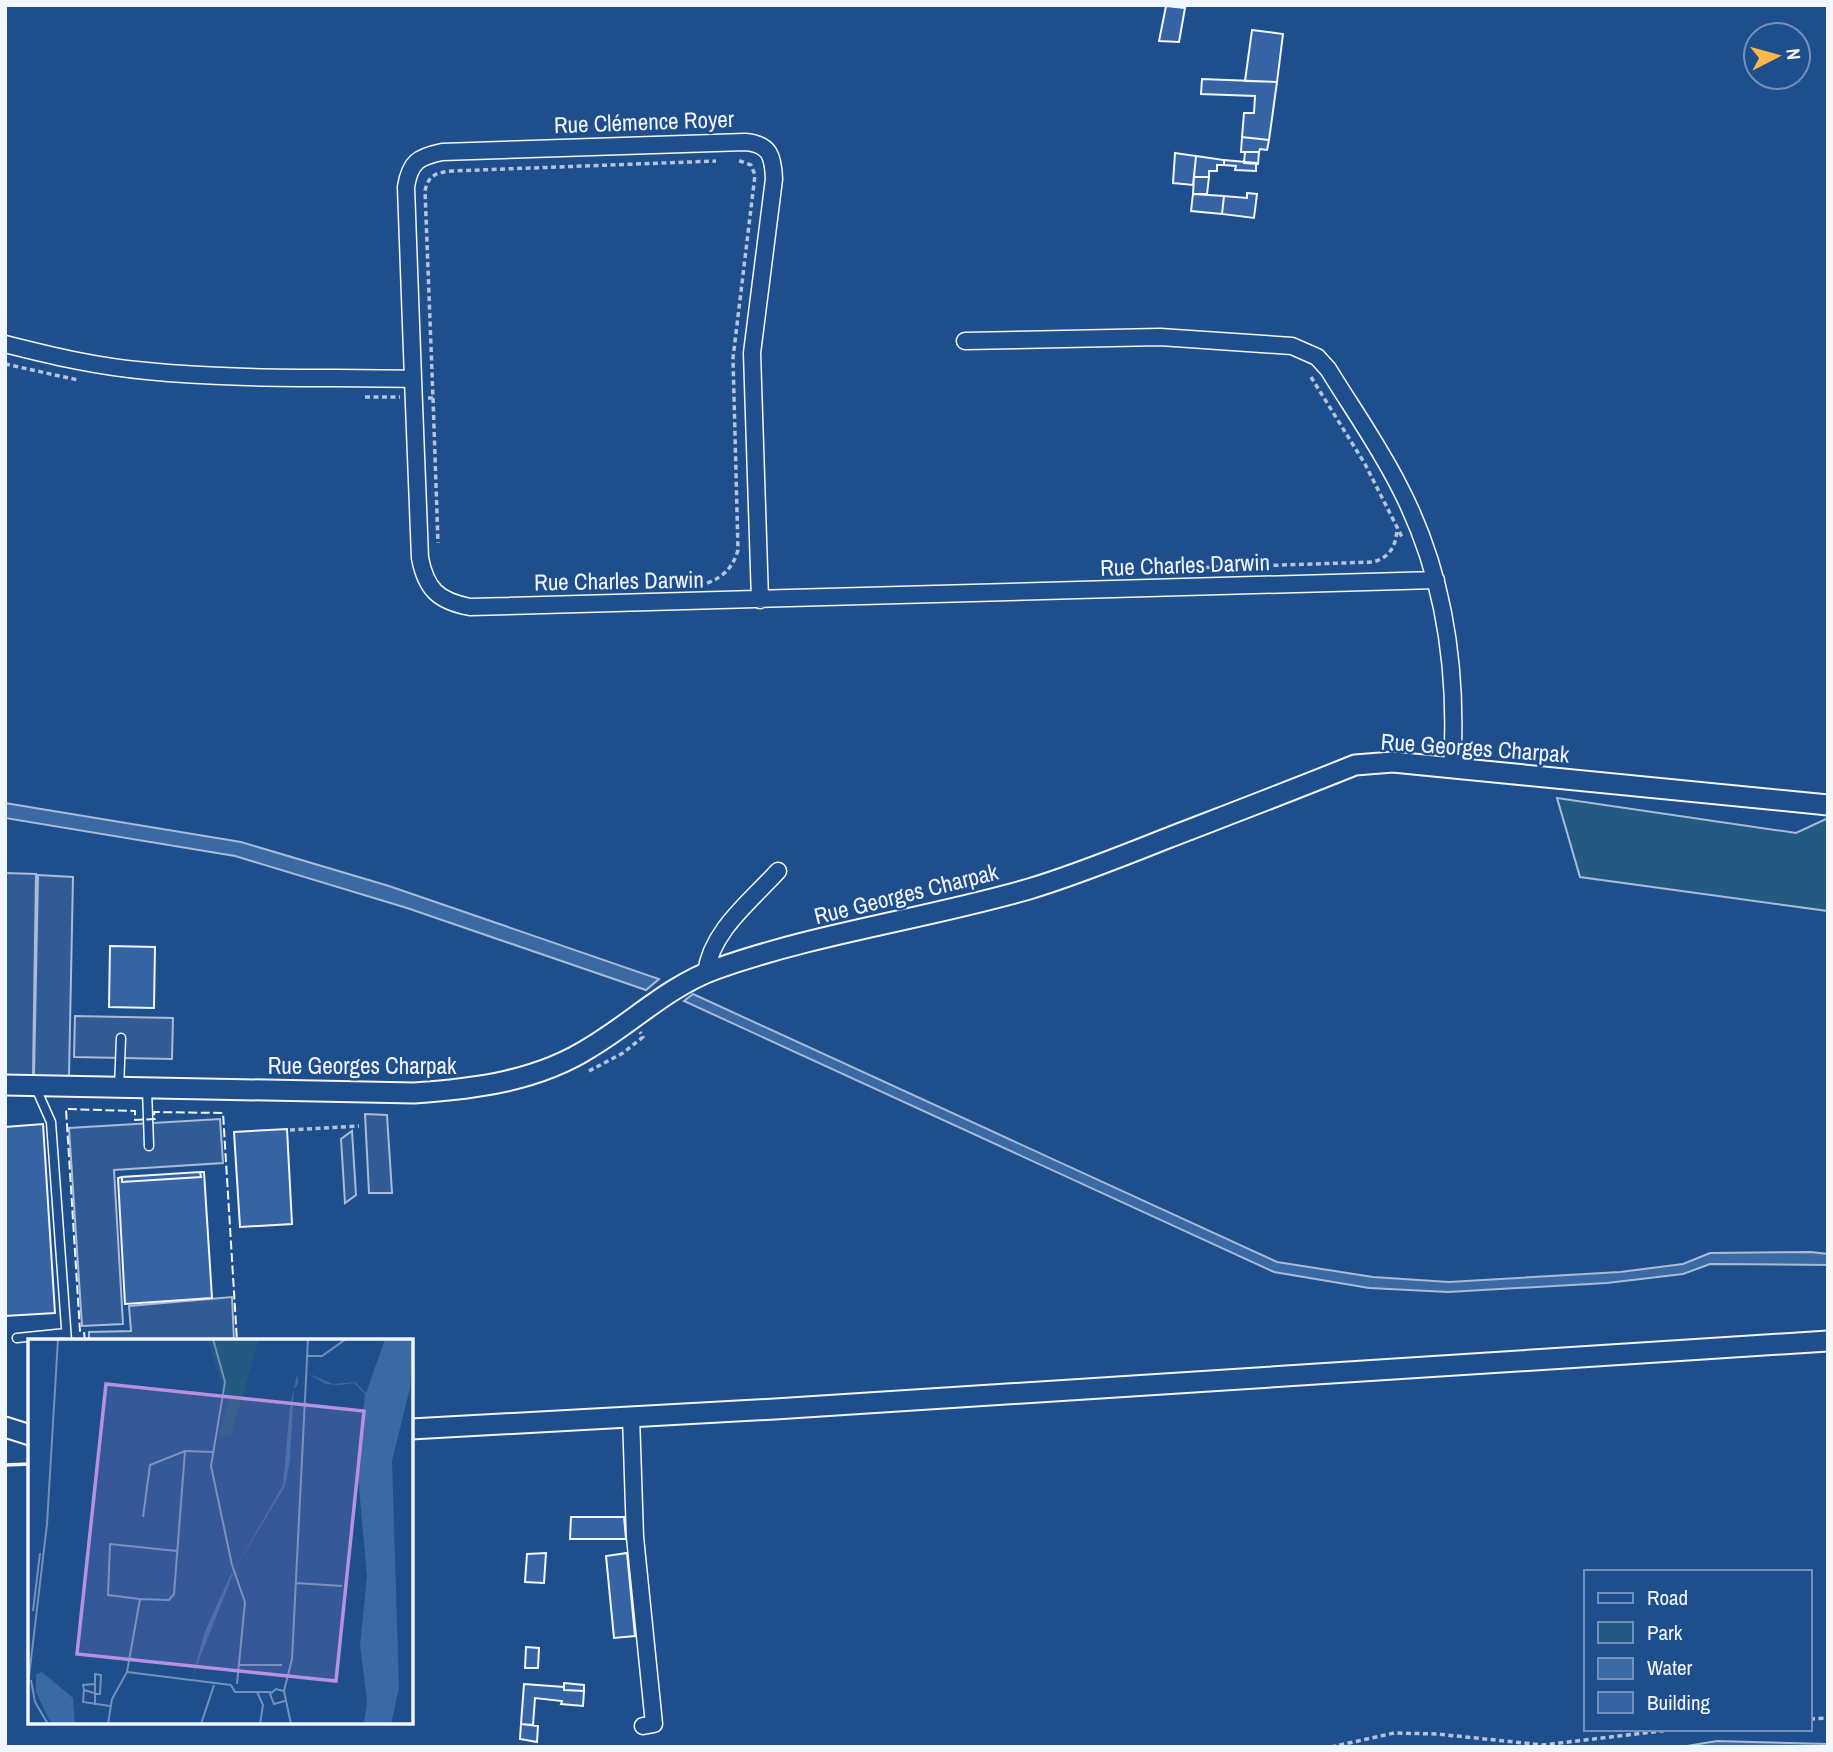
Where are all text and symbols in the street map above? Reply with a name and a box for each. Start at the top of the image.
north arrow [1742,21,1812,91]
text: N [1780,47,1807,61]
street label: Rue Clémence Royer [553,103,735,140]
street label: Rue Charles Darwin [1100,546,1270,583]
street label: Rue Charles Darwin [534,564,704,597]
street label: Rue Georges Charpak [1380,725,1571,770]
street label: Rue Georges Charpak [811,856,1002,931]
street label: Rue Georges Charpak [268,1050,457,1081]
inset map [28,1339,413,1724]
legend [1584,1570,1812,1731]
text: Road [1647,1583,1688,1612]
text: Park [1647,1618,1683,1647]
text: Water [1647,1653,1693,1682]
text: Building [1647,1688,1711,1717]

